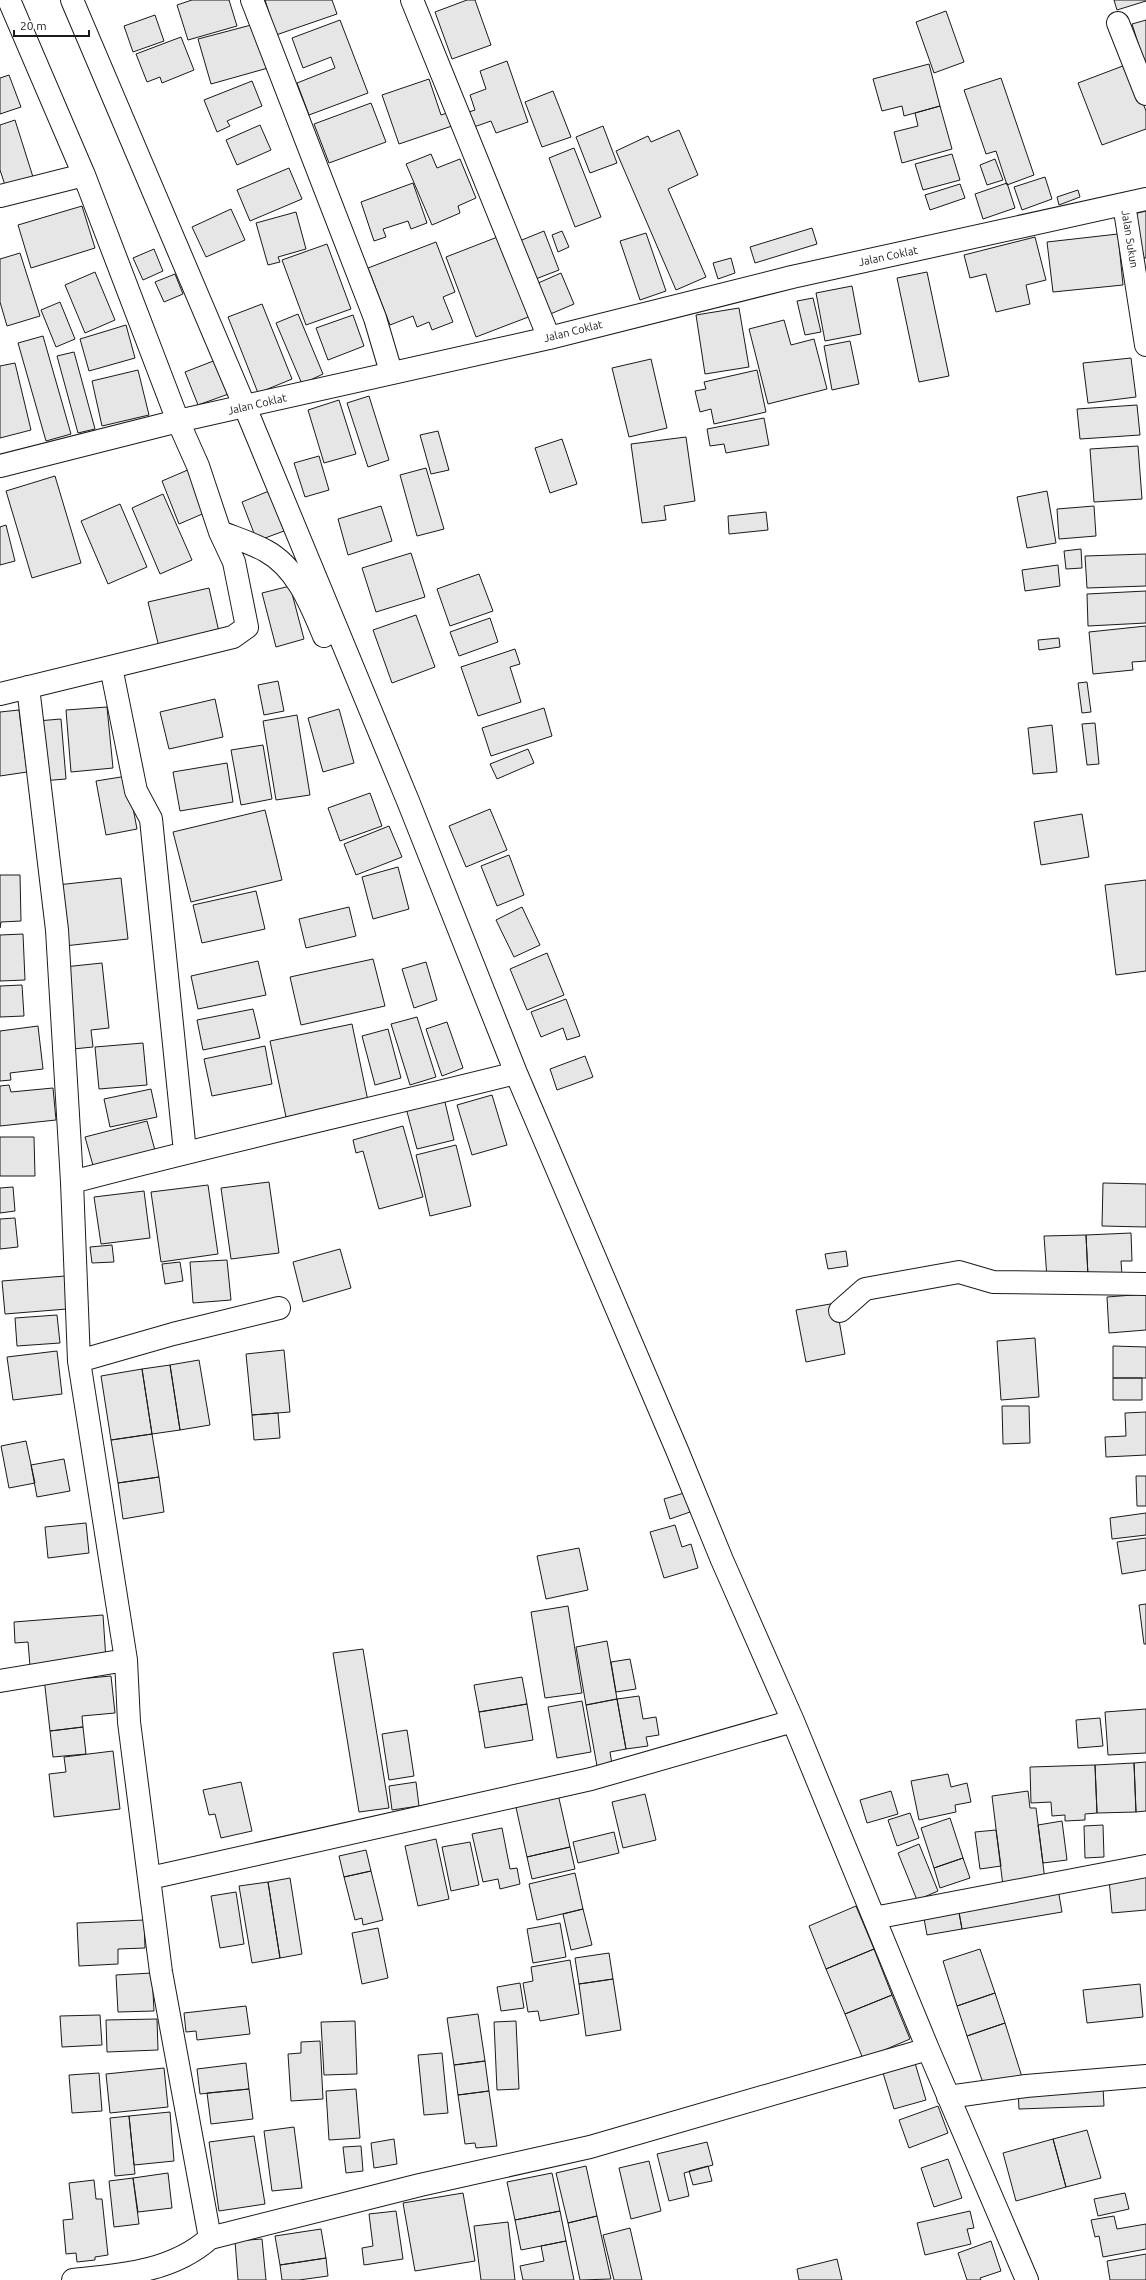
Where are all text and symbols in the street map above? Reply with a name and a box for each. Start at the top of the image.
scale bar [14,12,89,38]
text: 20 m [20,19,47,32]
street label: Jalan Sukun [1119,209,1141,269]
street label: Jalan Coklat [857,244,919,268]
street label: Jalan Coklat [542,318,604,344]
street label: Jalan Coklat [226,391,288,417]

